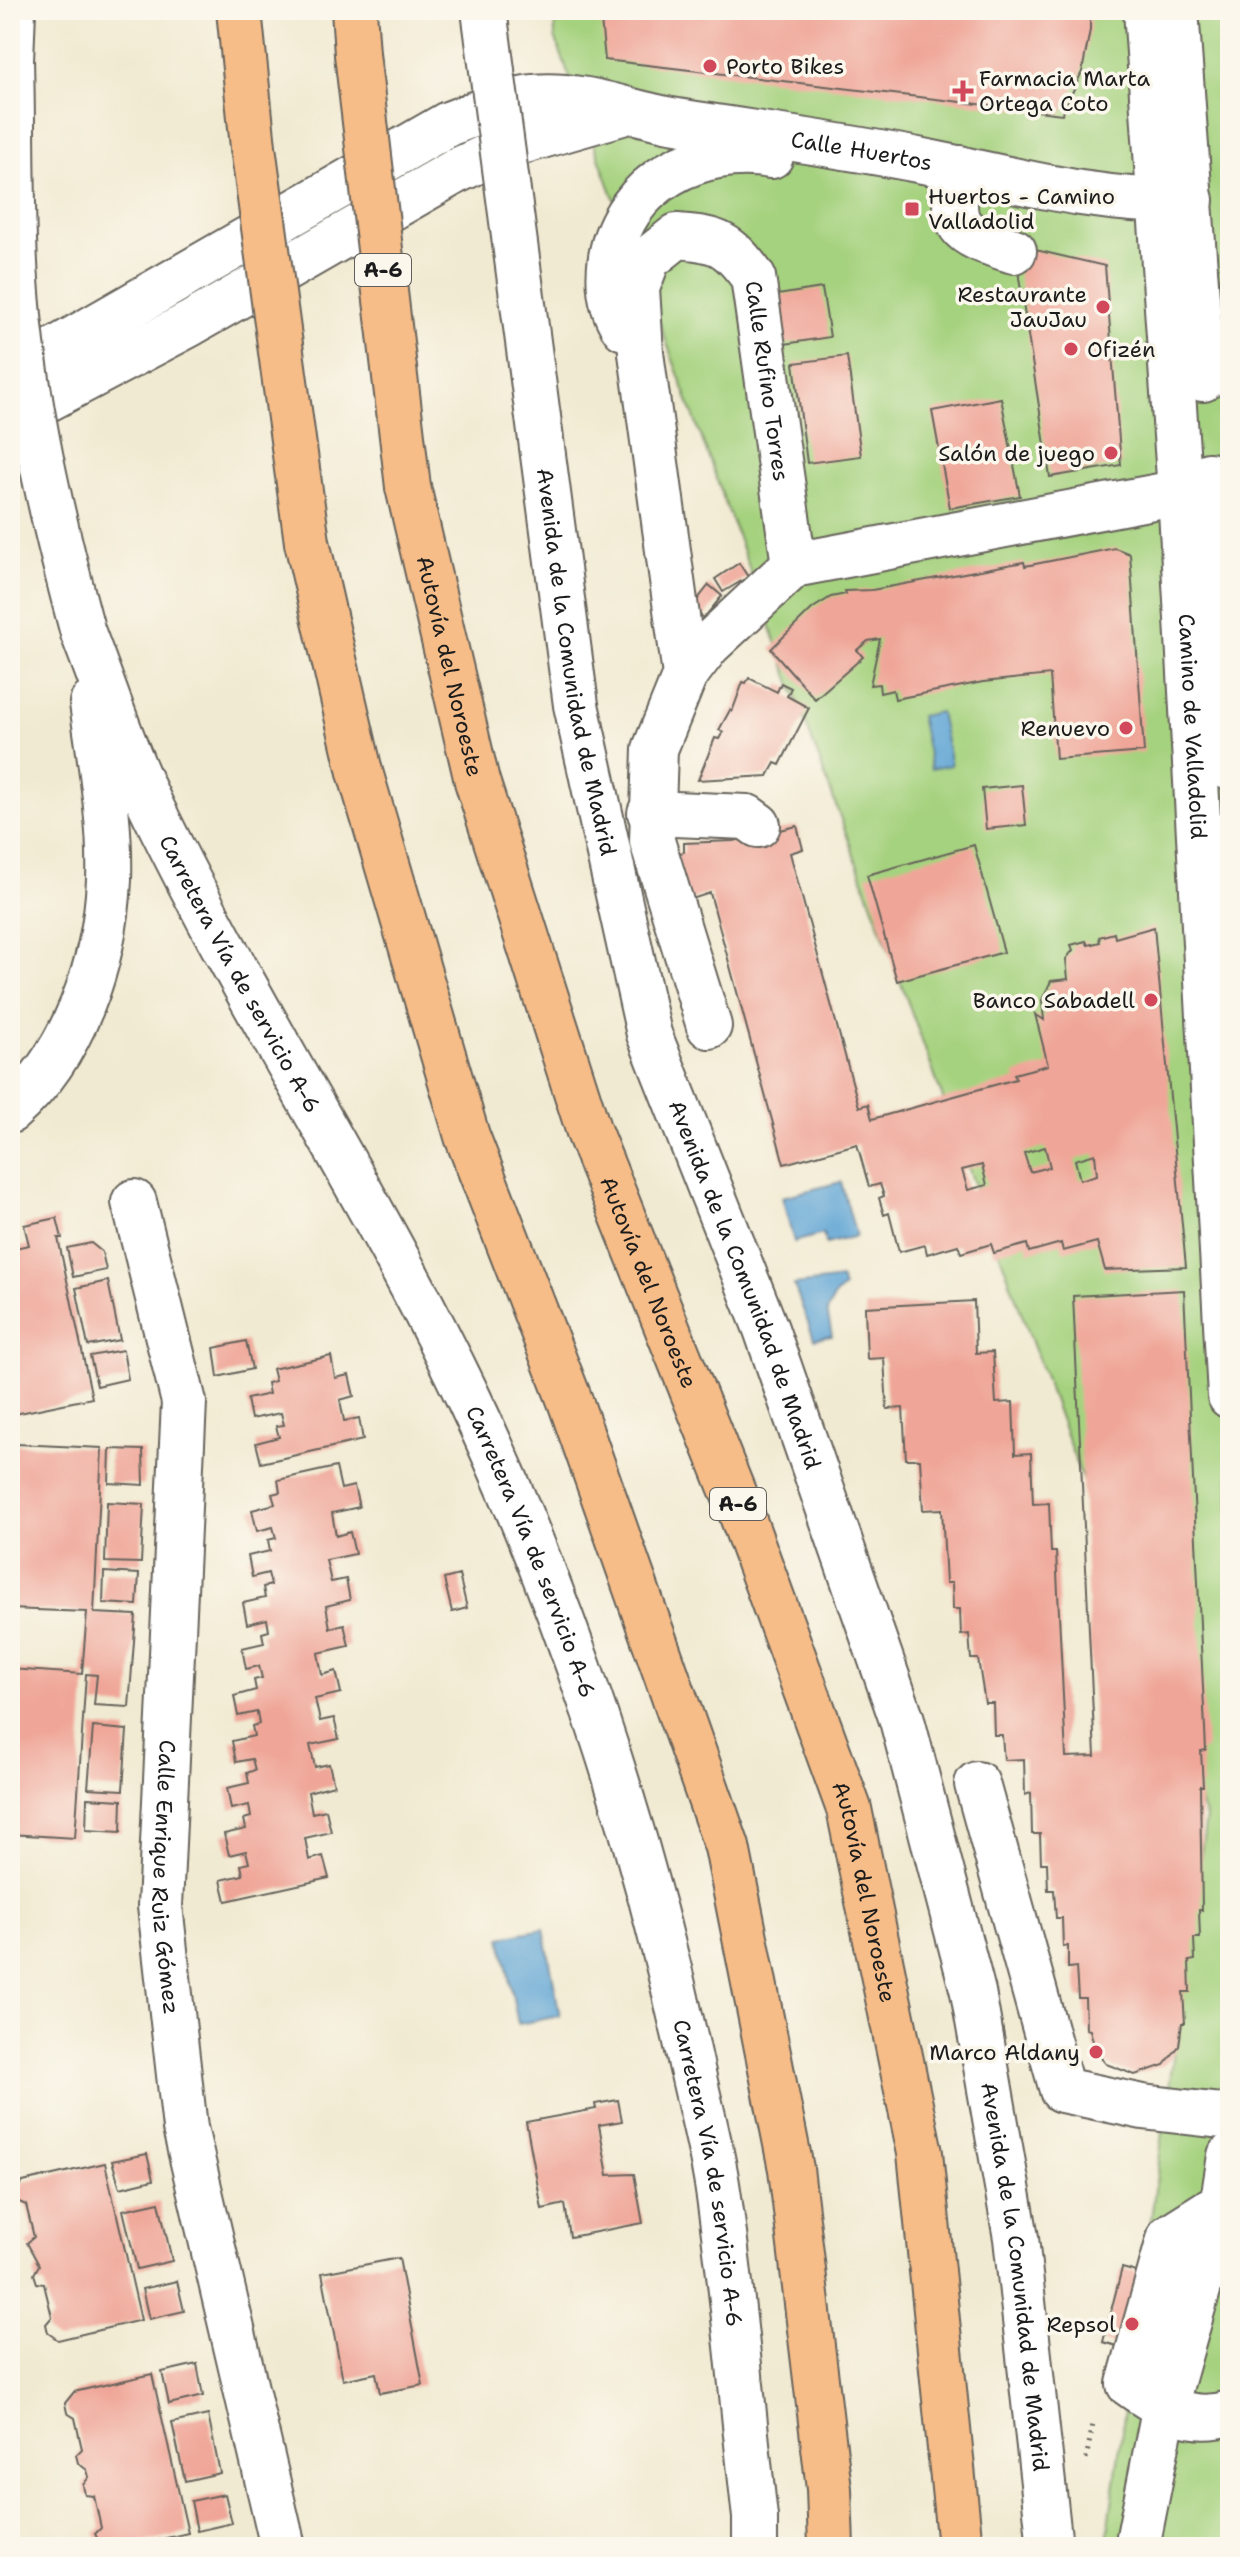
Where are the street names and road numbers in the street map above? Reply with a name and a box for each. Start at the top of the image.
street label: Calle Huertos [789,125,935,178]
road number: A-6 [355,254,411,286]
street label: Calle Rufino Torres [739,279,796,483]
street label: Avenida de la Comunidad de Madrid [530,466,623,858]
street label: Autovía del Noroeste [410,553,489,779]
street label: Camino de Valladolid [1172,613,1213,840]
street label: Carretera Vía de servicio A-6 [153,830,327,1118]
street label: Avenida de la Comunidad de Madrid [662,1096,828,1473]
street label: Autovía del Noroeste [593,1172,704,1392]
street label: Carretera Vía de servicio A-6 [459,1401,602,1702]
road number: A-6 [710,1488,766,1520]
street label: Calle Enrique Ruiz Gómez [145,1739,186,2016]
street label: Autovía del Noroeste [825,1777,903,2005]
street label: Carretera Vía de servicio A-6 [667,2017,749,2328]
street label: Avenida de la Comunidad de Madrid [974,2080,1056,2473]

